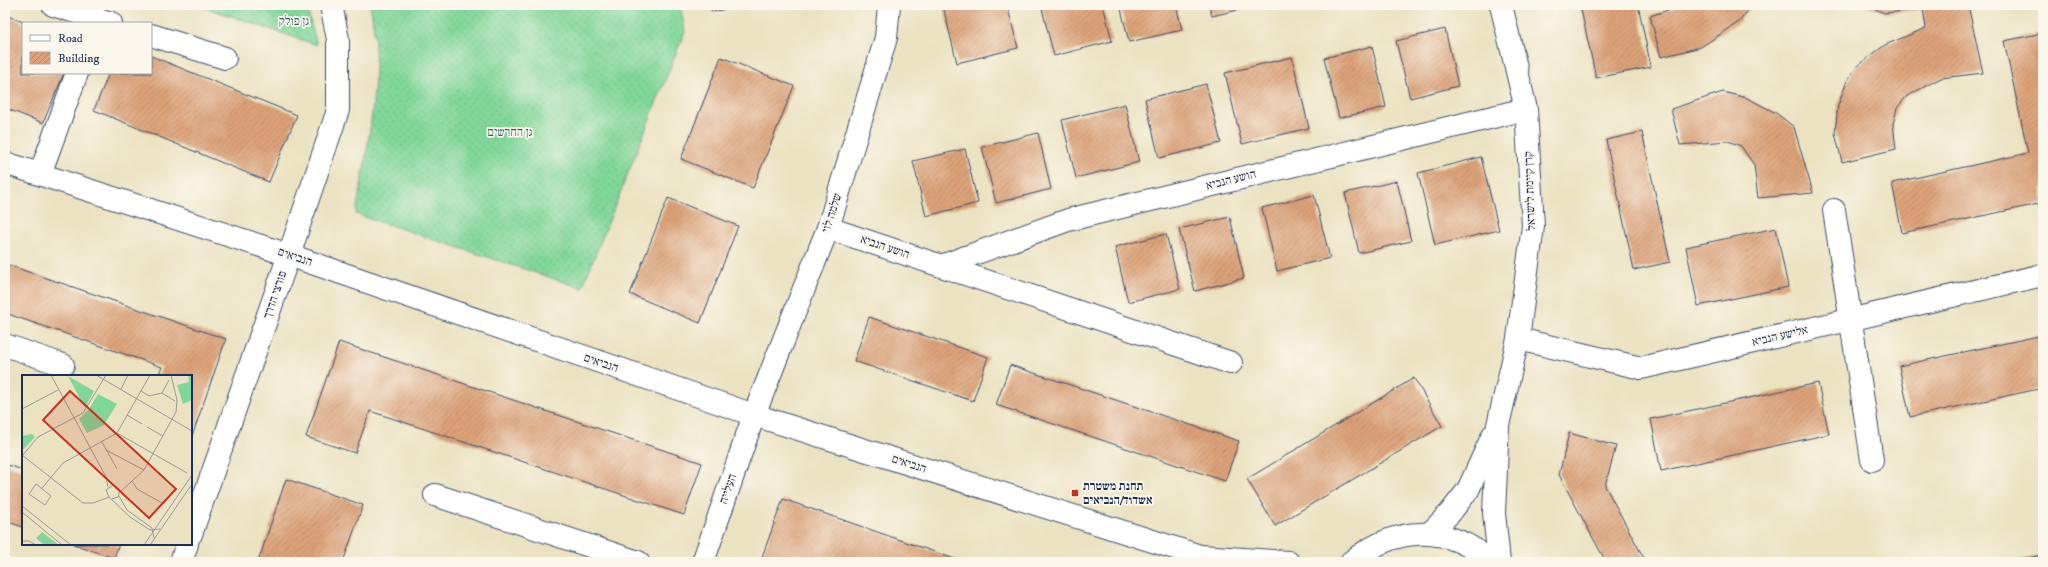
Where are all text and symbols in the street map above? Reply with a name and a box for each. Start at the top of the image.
park label: גן פולק [279,14,309,29]
legend [22,22,152,74]
text: Road [58,31,83,46]
text: Building [58,51,99,66]
park label: גן החרשים [487,125,533,140]
street label: קרן קיימת לישראל [1521,151,1539,231]
street label: הושע הנביא [1204,167,1258,193]
street label: שלמה לוי [819,191,845,235]
street label: הושע הנביא [858,232,912,262]
street label: הנביאים [276,244,314,270]
street label: פורצי הדרך [260,269,290,321]
street label: אלישע הנביא [1751,322,1809,350]
street label: הנביאים [582,350,620,376]
inset map [22,375,192,545]
street label: הנביאים [890,451,928,477]
street label: העלייה [716,472,740,506]
place label: תחנת משטרת אשדוד/הנביאים [1083,479,1153,508]
marker: תחנת משטרת אשדוד/הנביאים [1070,488,1080,498]

